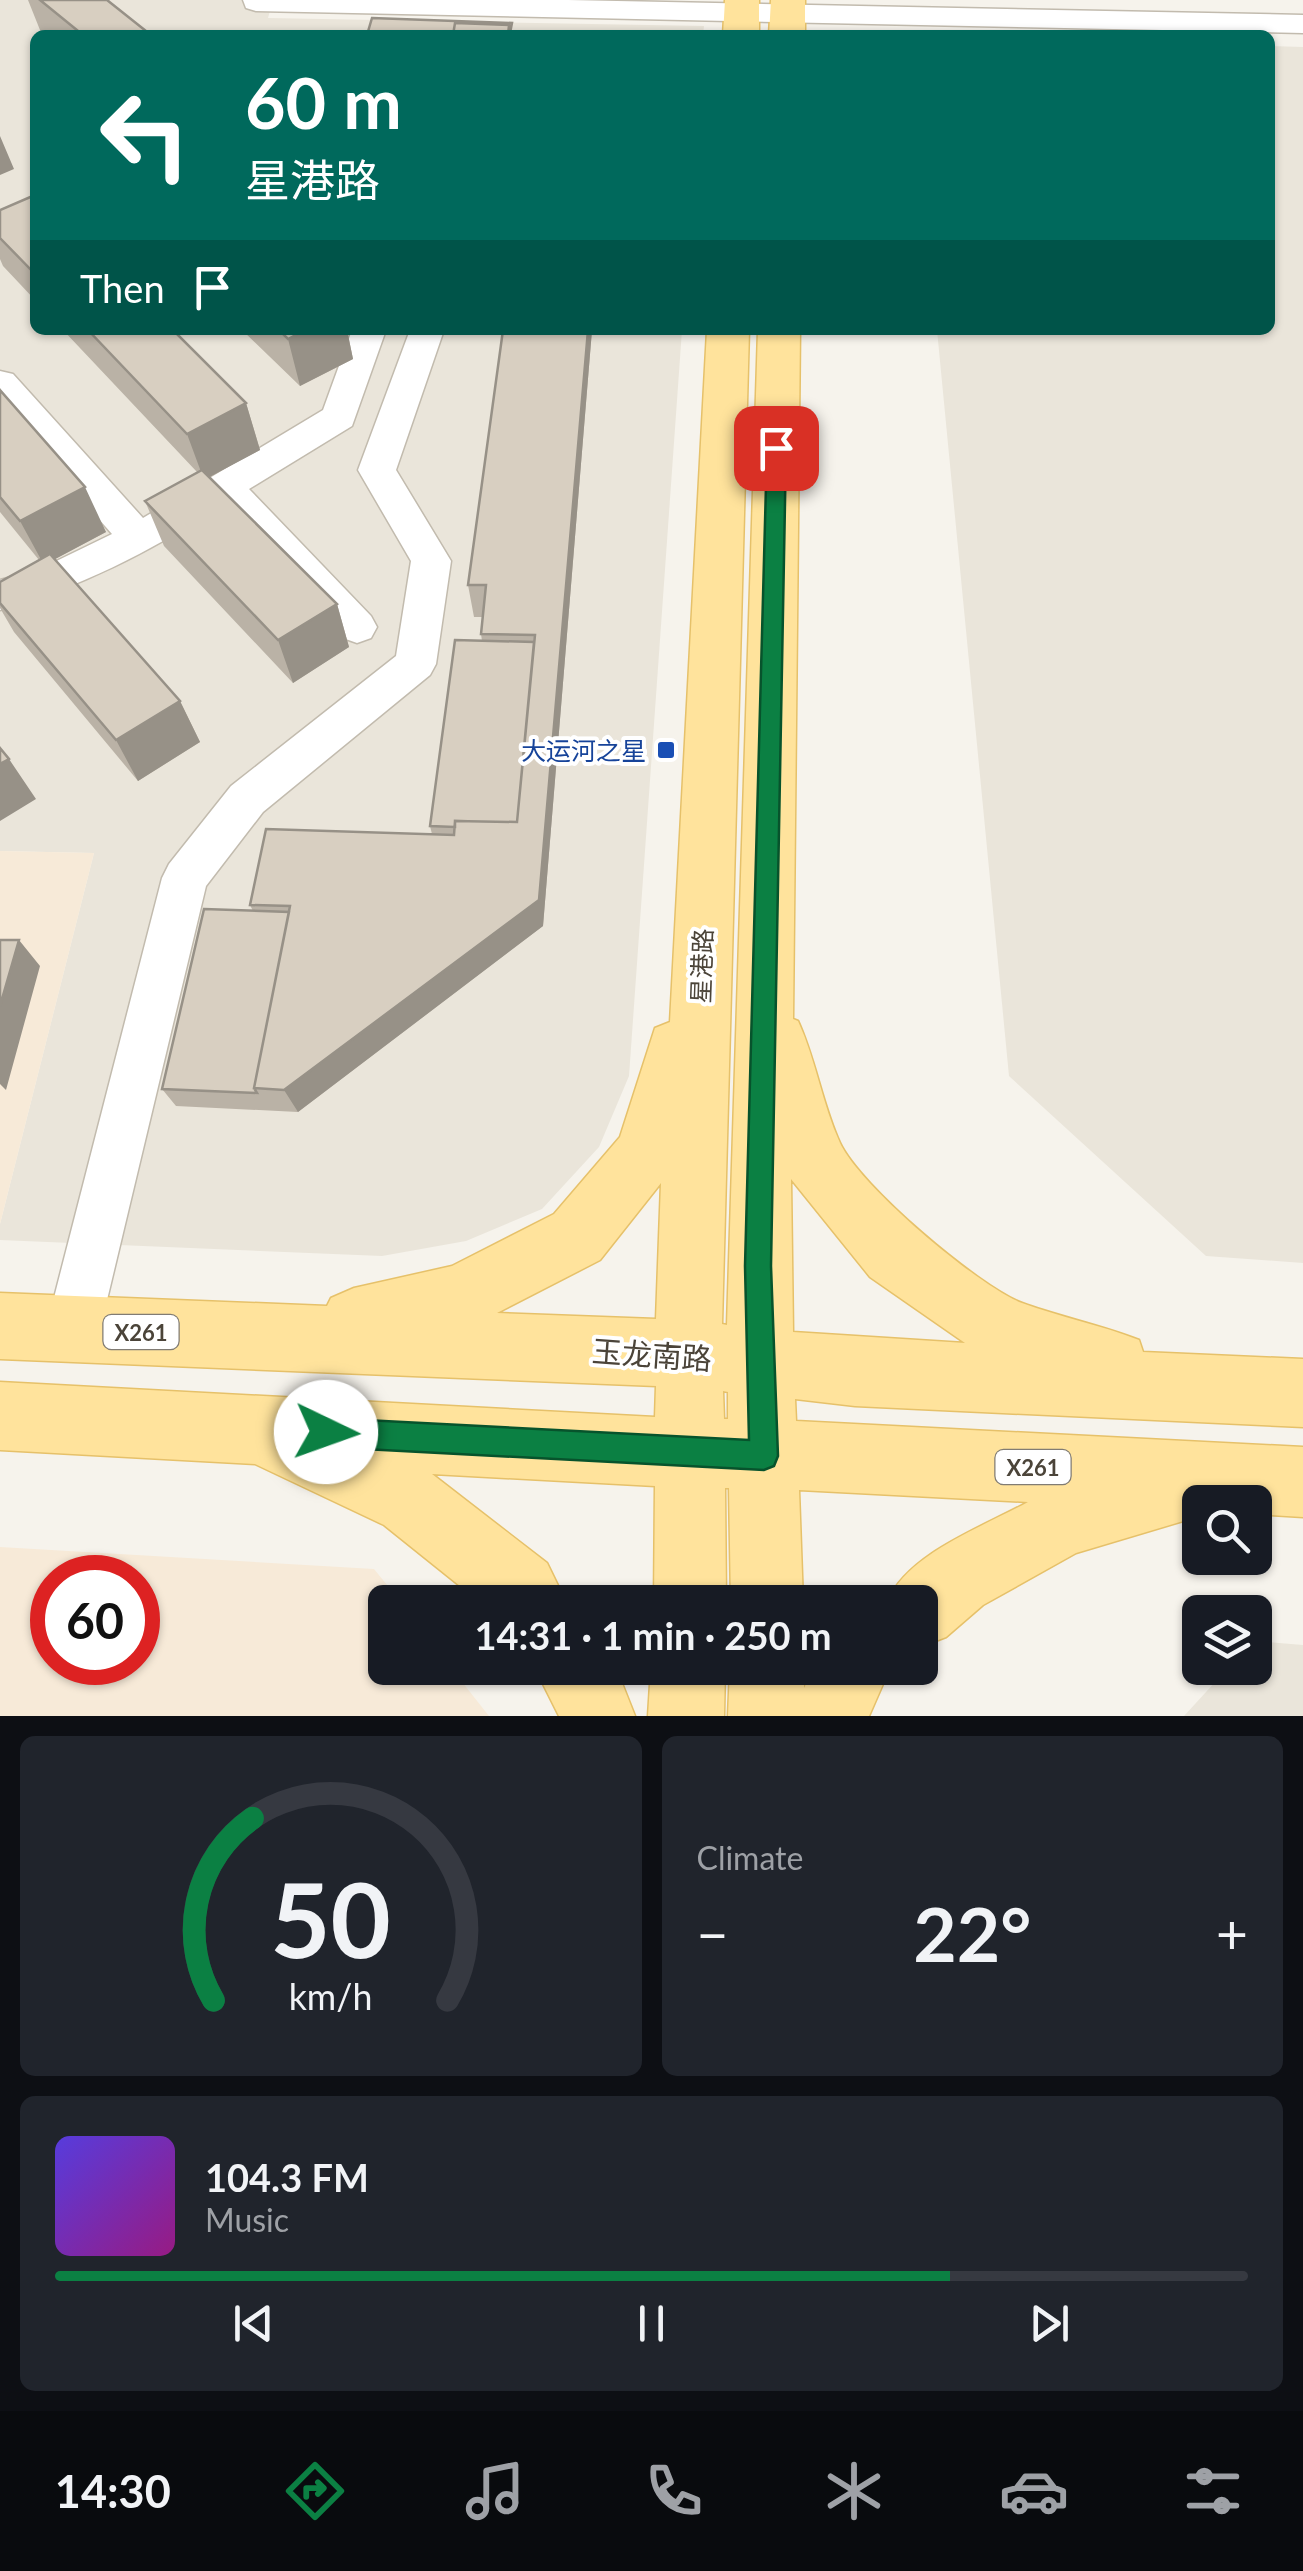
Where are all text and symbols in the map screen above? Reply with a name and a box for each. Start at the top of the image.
text: 60 m [245,60,402,144]
icon: left [80,70,210,200]
text: 星港路 [245,153,380,207]
icon: arrive [185,260,240,315]
text: Then [80,265,165,311]
pin [734,406,819,491]
icon: arrive [749,421,804,476]
place label: 大运河之星 [521,735,646,765]
marker: 大运河之星 [655,739,677,761]
street label: 星港路 [685,928,717,1004]
road number: X261 [104,1315,178,1349]
street label: 玉龙南路 [591,1332,713,1376]
position arrow [274,1380,378,1484]
road number: X261 [996,1450,1070,1484]
map controls [1182,1485,1272,1685]
button: search [1182,1485,1272,1575]
speed limit sign: 60 [30,1555,160,1685]
button: layers [1182,1595,1272,1685]
text: 14:31 · 1 min · 250 m [474,1612,832,1658]
text: Climate [697,1838,803,1877]
text: 50 [270,1855,391,1980]
text: 22° [913,1888,1031,1978]
text: − [697,1900,728,1966]
text: + [1216,1900,1248,1966]
text: km/h [289,1975,373,2018]
text: 104.3 FM [205,2154,369,2200]
text: Music [205,2200,289,2239]
icon: previous [226,2296,281,2351]
icon: pause [624,2296,679,2351]
icon: next [1022,2296,1077,2351]
icon: directions [280,2456,350,2526]
icon: music [460,2456,530,2526]
icon: phone [639,2456,709,2526]
icon: climate [819,2456,889,2526]
icon: car [999,2456,1069,2526]
icon: filters [1178,2456,1248,2526]
text: 14:30 [55,2464,171,2518]

